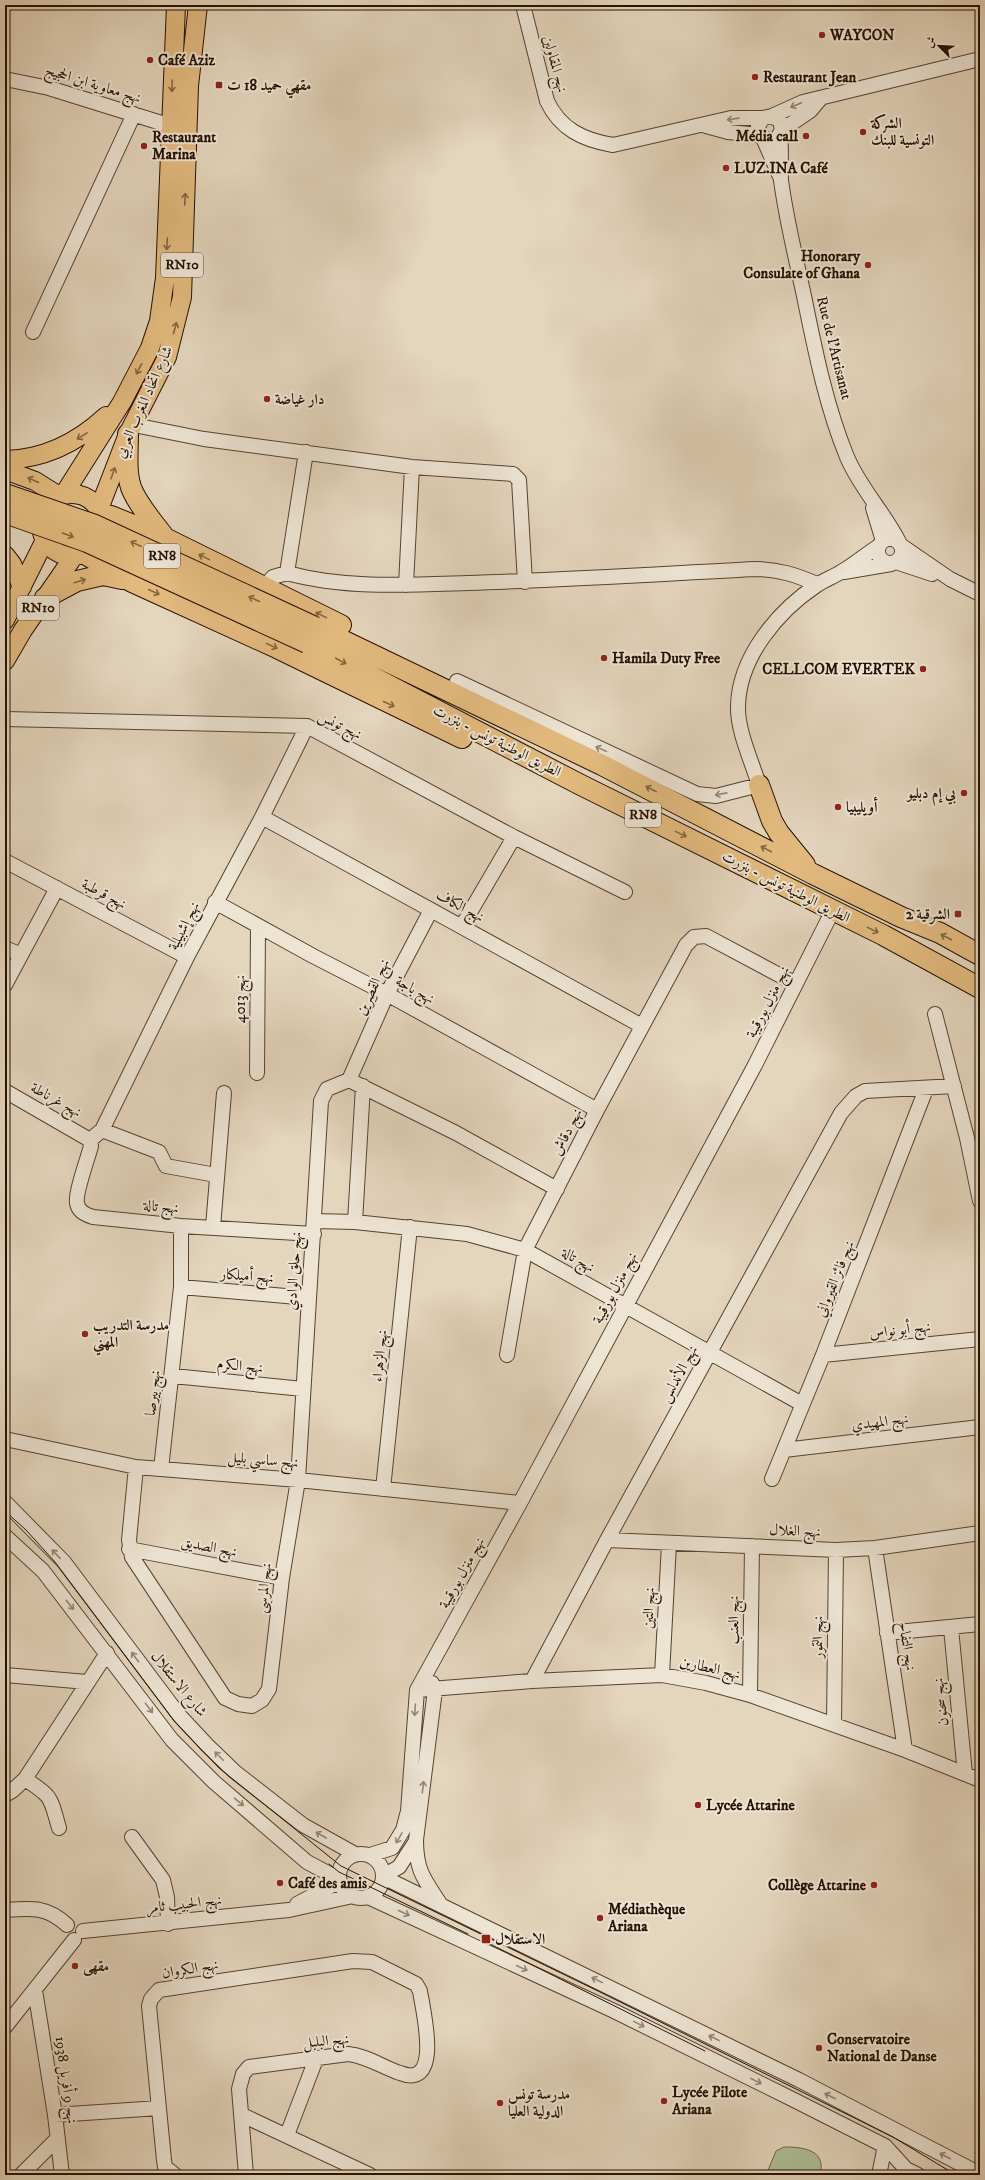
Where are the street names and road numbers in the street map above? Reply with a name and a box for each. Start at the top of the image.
street label: نهج المقاولين [534,33,572,96]
street label: نهج معاوية ابن الحجيج [42,60,143,111]
road number: RN10 [161,253,203,277]
street label: Rue de l'Artisanat [812,294,856,402]
street label: شارع اتحاد المغرب العربي [111,343,180,462]
road number: RN8 [144,544,180,568]
road number: RN10 [17,596,59,620]
street label: الطريق الوطنية تونس - بنزرت [430,700,564,782]
street label: نهج تونس [313,706,365,748]
road number: RN8 [625,803,661,827]
street label: الطريق الوطنية تونس - بنزرت [719,846,853,928]
street label: نهج قرطبة [76,874,130,917]
street label: نهج الكاف [431,885,487,930]
street label: نهج إشبيلية [164,898,208,955]
street label: نهج القصرين [352,956,398,1020]
street label: نهج منزل بورقيبة [742,963,798,1043]
street label: نهج باجة [390,972,438,1012]
street label: نهج 4013 [231,975,254,1023]
street label: نهج غرناطة [25,1078,85,1125]
street label: نهج دقاش [547,1105,590,1161]
street label: نهج تالة [141,1196,179,1222]
street label: نهج حلق الوادي [282,1231,310,1311]
street label: نهج فائز القيرواني [811,1238,863,1321]
street label: نهج تالة [555,1243,598,1280]
street label: نهج منزل بورقيبة [588,1249,645,1329]
street label: نهج أميلكار [217,1262,275,1292]
street label: نهج أبو نواس [868,1315,932,1347]
street label: نهج الزهراء [368,1329,396,1384]
street label: نهج الأندلس [654,1341,706,1408]
street label: نهج الكرم [216,1354,264,1382]
street label: نهج بيرصا [141,1369,169,1417]
street label: نهج المهيدي [850,1409,910,1439]
street label: نهج ساسي بليل [226,1447,299,1477]
street label: نهج الغلال [769,1520,821,1546]
street label: نهج الصديق [179,1532,239,1566]
street label: نهج منزل بورقيبة [435,1534,493,1614]
street label: نهج المرسى [251,1562,280,1615]
street label: نهج التين [638,1587,664,1630]
street label: نهج العنب [724,1595,748,1645]
street label: نهج التمور [808,1615,832,1661]
street label: نهج التفاح [890,1620,920,1672]
street label: شارع الاستقلال [144,1647,211,1723]
street label: نهج العطارين [677,1652,742,1688]
street label: نهج سحنون [929,1676,957,1727]
street label: نهج الحبيب ثامر [145,1891,223,1921]
street label: نهج الكروان [160,1955,220,1987]
street label: نهج البلبل [302,2030,350,2056]
street label: نهج 9 أفريل 1938 [46,2035,84,2126]

